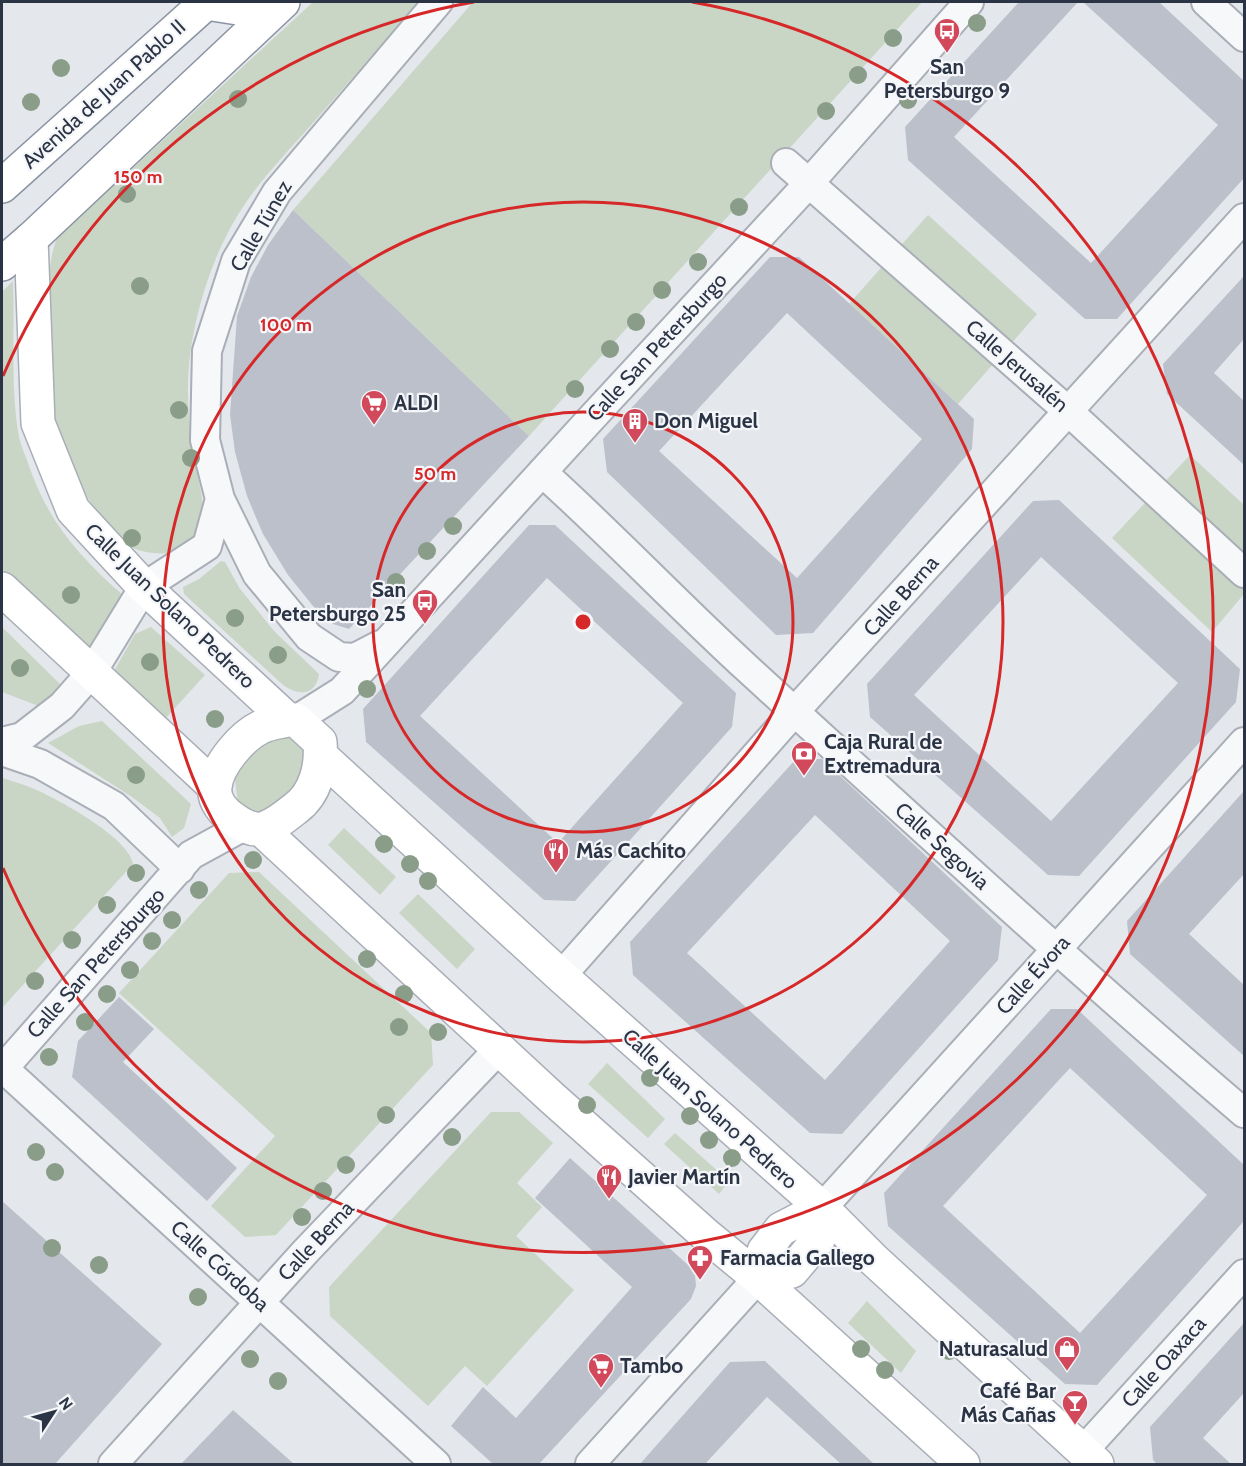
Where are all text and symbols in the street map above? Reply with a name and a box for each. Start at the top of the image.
street label: Avenida de Juan Pablo II [17,14,190,173]
bus stop icon: San Petersburgo 9 [932,16,962,54]
place label: San Petersburgo 9 [884,54,1010,103]
text: 150 m [114,166,162,188]
street label: Calle Túnez [224,176,297,276]
street label: Calle San Petersburgo [581,267,732,426]
text: 100 m [260,314,312,336]
street label: Calle Jerusalén [961,314,1074,417]
supermarket icon: ALDI [359,388,389,426]
place label: ALDI [394,390,439,415]
building icon: Don Miguel [620,406,650,444]
place label: Don Miguel [654,408,759,433]
text: 50 m [414,463,456,485]
street label: Calle Juan Solano Pedrero [80,518,261,693]
street label: Calle Berna [858,550,943,641]
place label: San Petersburgo 25 [269,577,406,626]
bus stop icon: San Petersburgo 25 [410,587,440,625]
centre of rings [573,612,593,632]
place label: Caja Rural de Extremadura [824,729,942,778]
bank icon: Caja Rural de Extremadura [789,739,819,777]
street label: Calle Segovia [890,797,995,894]
restaurant icon: Más Cachito [541,836,571,874]
place label: Más Cachito [576,838,686,863]
street label: Calle San Petersburgo [21,882,170,1043]
street label: Calle Évora [991,930,1075,1019]
street label: Calle Juan Solano Pedrero [618,1023,803,1194]
restaurant icon: Javier Martín [594,1162,624,1200]
place label: Javier Martín [627,1164,740,1189]
street label: Calle Berna [272,1196,359,1286]
street label: Calle Córdoba [166,1215,275,1316]
pharmacy icon: Farmacia Gallego [685,1243,715,1281]
place label: Farmacia Gallego [720,1245,875,1270]
street label: Calle Oaxaca [1116,1311,1211,1412]
shop icon: Naturasalud [1052,1334,1082,1372]
place label: Naturasalud [939,1336,1048,1361]
supermarket icon: Tambo [586,1351,616,1389]
place label: Tambo [620,1353,683,1378]
place label: Café Bar Más Cañas [960,1378,1056,1427]
north arrow [24,1382,84,1442]
bar icon: Café Bar Más Cañas [1060,1388,1090,1426]
text: N [55,1393,77,1414]

